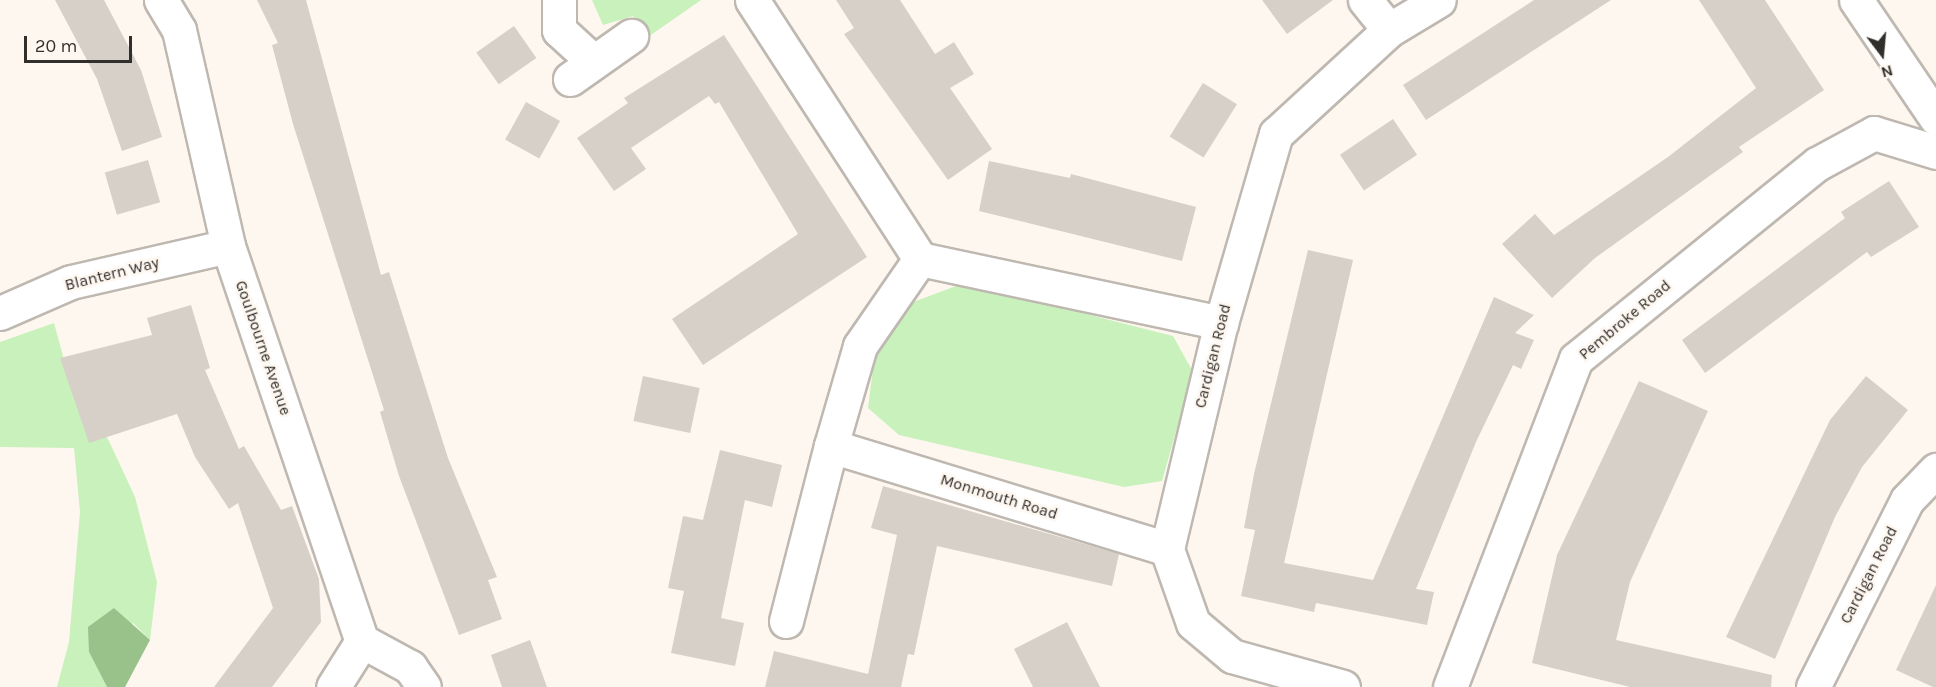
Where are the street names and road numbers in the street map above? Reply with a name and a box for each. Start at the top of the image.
street label: Blantern Way [63,253,161,295]
street label: Pembroke Road [1575,276,1675,364]
street label: Goulbourne Avenue [231,278,295,418]
street label: Cardigan Road [1191,302,1235,410]
street label: Monmouth Road [938,470,1060,524]
street label: Cardigan Road [1836,523,1902,627]

